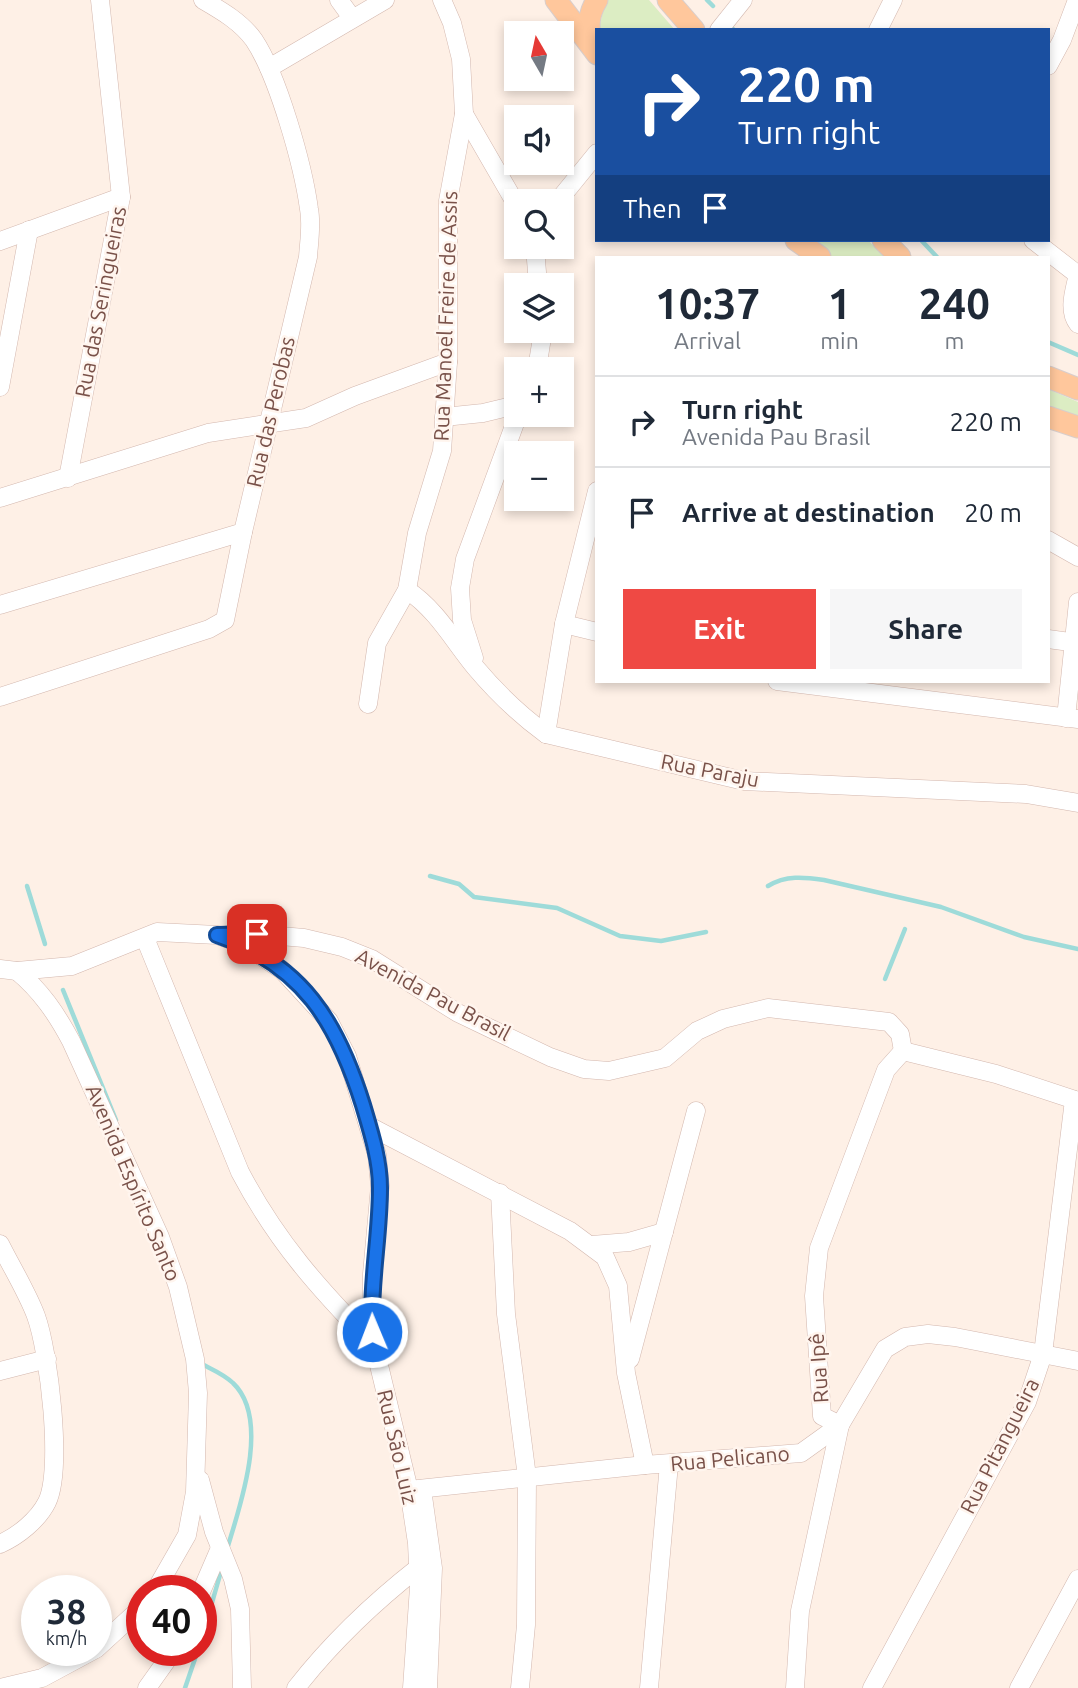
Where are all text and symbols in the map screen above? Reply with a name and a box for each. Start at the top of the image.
north arrow [504,21,574,91]
map controls [504,21,574,511]
icon: right [623,56,714,147]
text: 220 m [738,56,875,111]
button: sound [504,105,574,175]
text: Turn right [738,114,880,150]
button: search [504,189,574,259]
icon: arrive [696,189,734,227]
street label: Rua Manoel Freire de Assis [429,190,461,442]
text: Then [623,194,682,223]
street label: Rua das Seringueiras [70,204,130,399]
button: layers [504,273,574,343]
text: 10:37 [655,280,760,327]
text: 1 [828,280,851,327]
text: 240 [919,280,990,327]
text: Arrival [674,328,741,353]
text: min [820,328,859,353]
text: m [944,328,964,353]
street label: Rua das Perobas [241,334,299,489]
button: + [504,357,574,427]
text: Turn right [682,395,803,424]
icon: right [623,403,661,441]
text: 220 m [950,407,1022,436]
text: Avenida Pau Brasil [682,424,870,449]
button: − [504,441,574,511]
icon: arrive [623,494,661,532]
text: Arrive at destination [682,498,935,527]
text: 20 m [964,498,1022,527]
button: Exit [623,589,816,669]
button: Share [830,589,1022,669]
street label: Rua Paraju [659,749,761,791]
pin [227,904,287,964]
icon: arrive [238,915,276,953]
street label: Avenida Pau Brasil [352,943,515,1045]
street label: Avenida Espírito Santo [82,1081,186,1284]
position arrow [335,1295,409,1369]
street label: Rua Ipê [804,1332,832,1404]
street label: Rua Pitangueira [955,1374,1044,1517]
street label: Rua São Luiz [373,1387,423,1506]
street label: Rua Pelicano [669,1441,791,1475]
speed limit sign: 40 [126,1575,217,1666]
text: 38 [47,1591,86,1631]
text: km/h [46,1628,87,1648]

